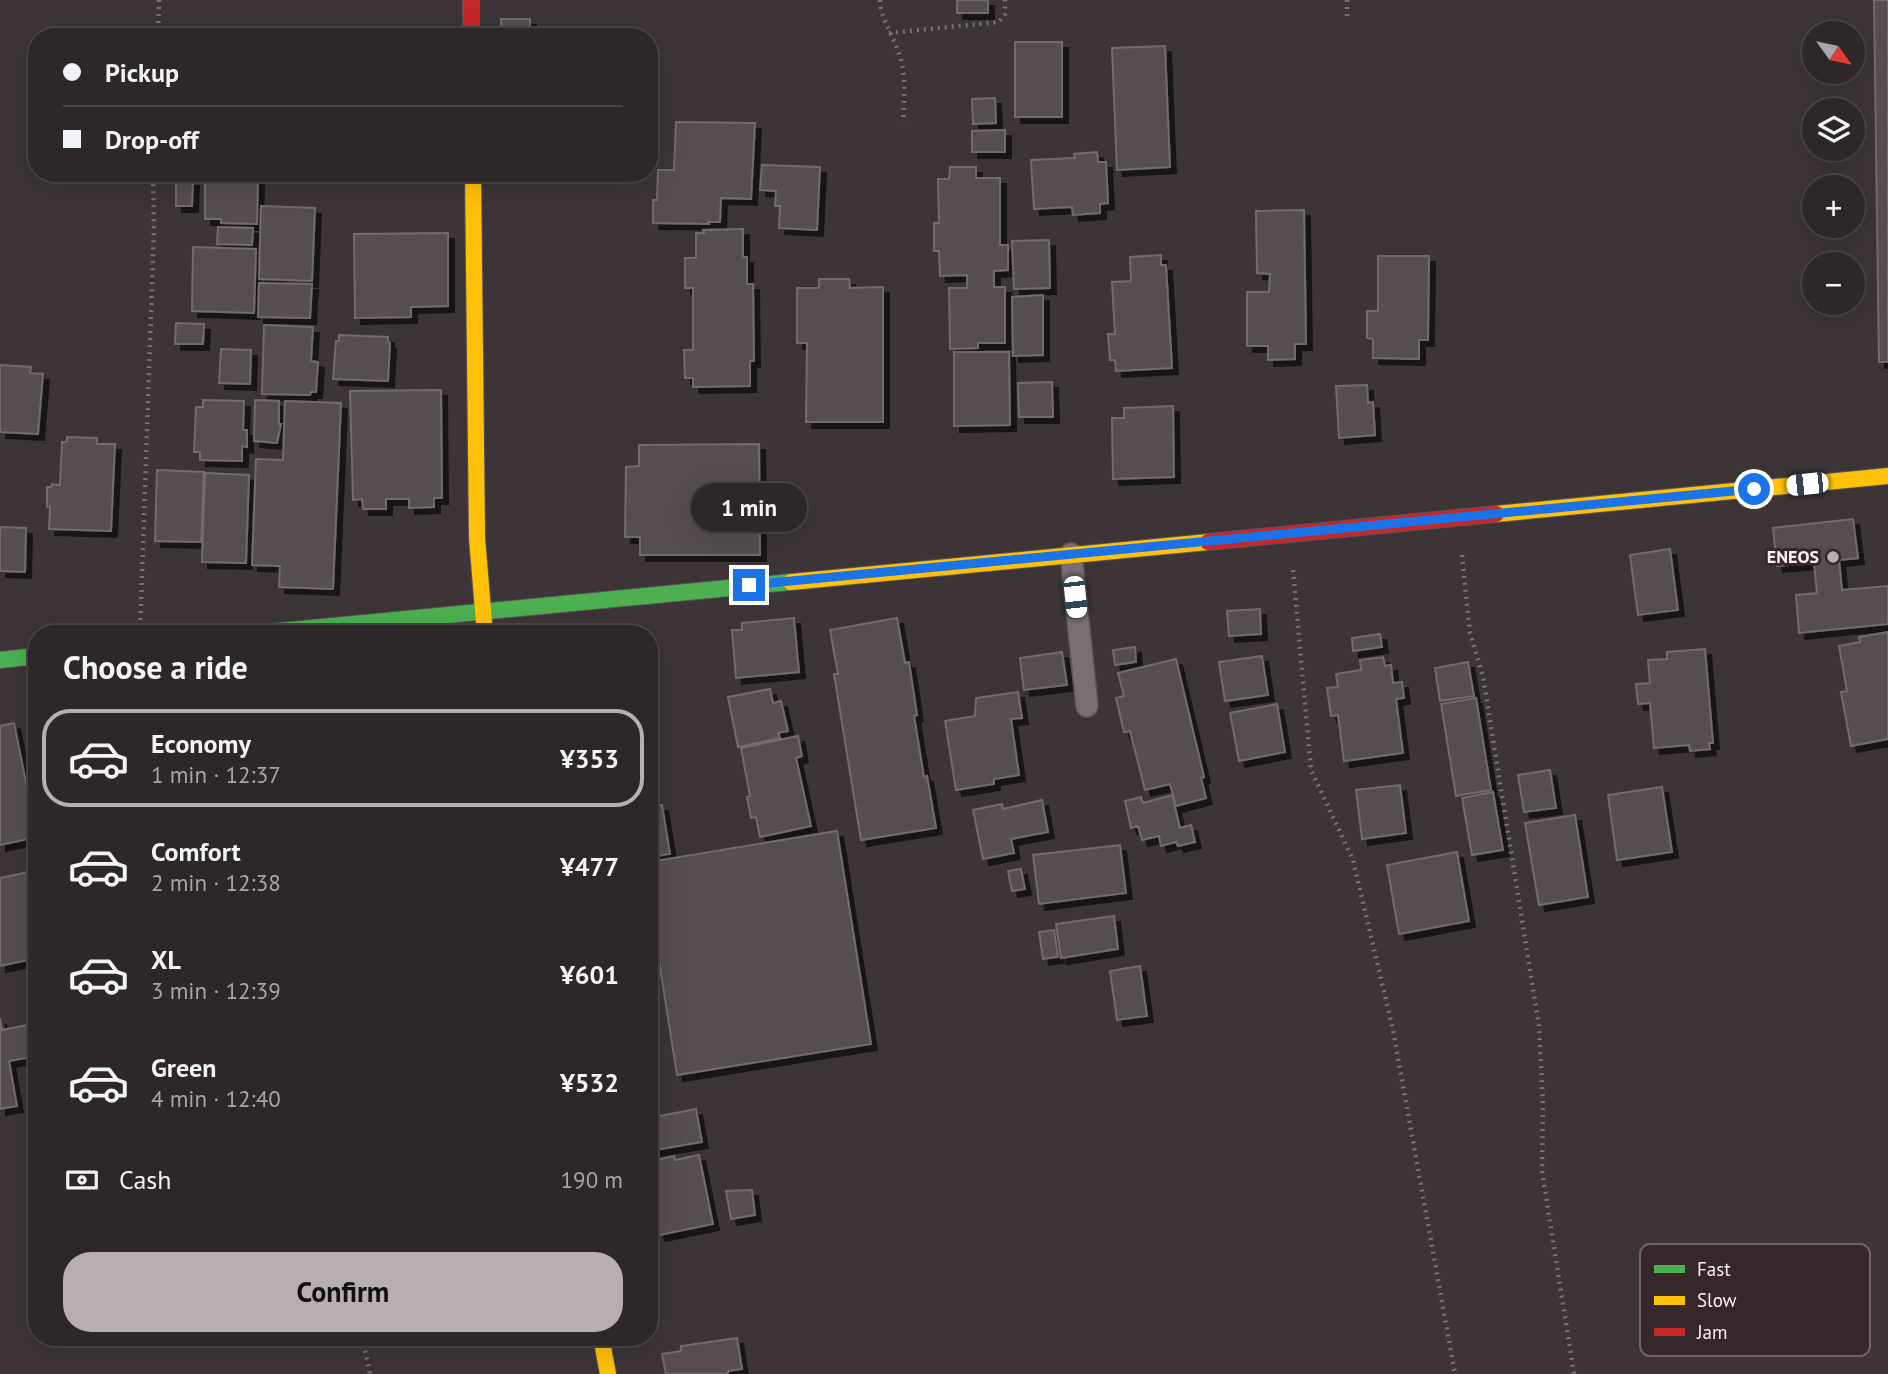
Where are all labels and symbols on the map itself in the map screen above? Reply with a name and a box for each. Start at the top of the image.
north arrow [1802,21,1866,84]
car [1786,471,1829,497]
route start [1738,473,1770,505]
callout: 1 min [691,484,807,532]
place label: ENEOS [1767,545,1819,568]
marker: ENEOS [1825,549,1841,565]
route end [733,569,765,601]
car [1063,575,1088,619]
legend [1640,1244,1870,1356]
text: Fast [1697,1257,1731,1281]
text: Slow [1697,1288,1737,1312]
text: Jam [1696,1320,1727,1344]

